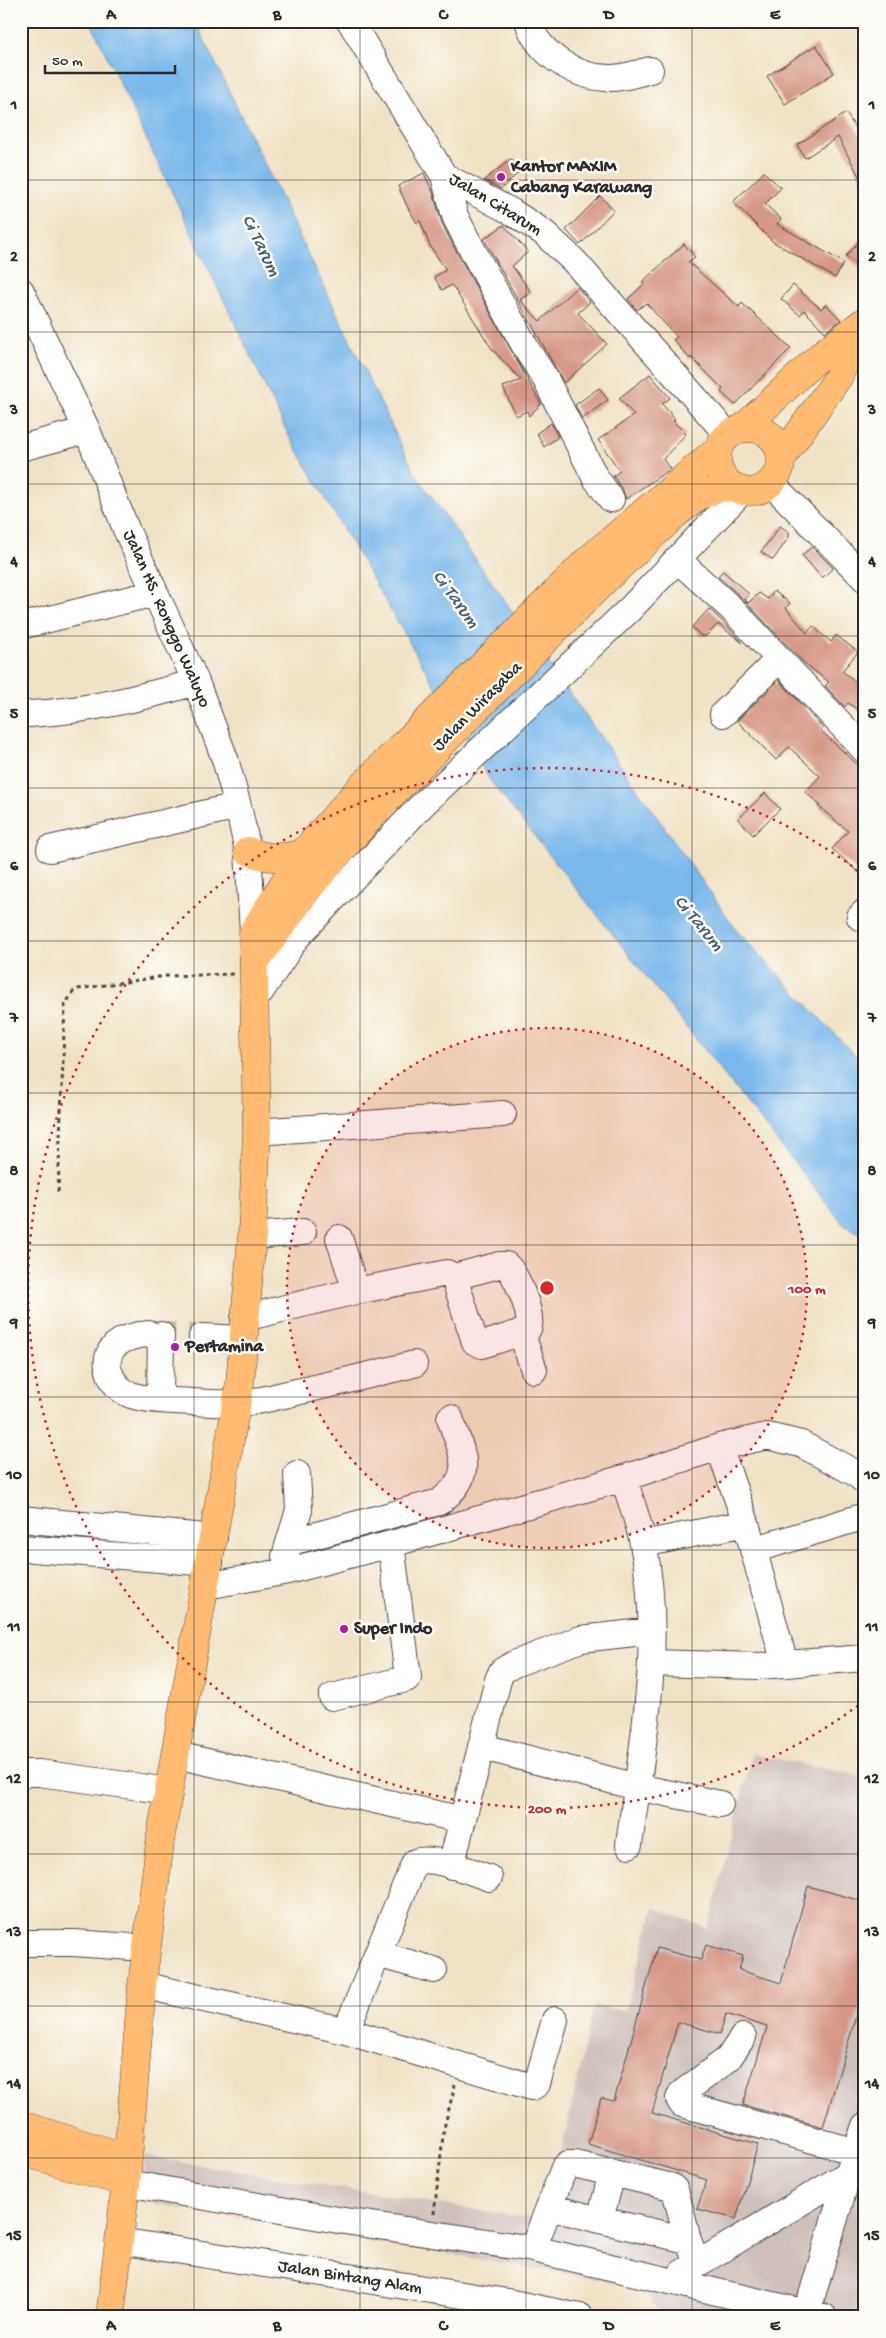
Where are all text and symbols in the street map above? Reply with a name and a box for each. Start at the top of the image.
text: A [105,7,117,26]
text: B [272,7,282,26]
text: C [438,7,449,26]
text: D [602,7,615,26]
text: E [770,7,781,26]
scale bar [45,42,175,74]
text: 50 m [52,53,83,71]
text: 1 [10,97,17,116]
text: 1 [868,97,875,116]
place label: Kantor MAXIM Cabang Karawang [510,157,652,199]
street label: Jalan Citarum [445,169,546,241]
marker: Kantor MAXIM Cabang Karawang [495,171,507,183]
water label: Ci Tarum [235,211,285,281]
text: 2 [10,249,18,268]
text: 2 [868,249,876,268]
text: 3 [9,402,18,421]
text: 3 [867,402,876,421]
street label: Jalan HS. Ronggo Waluyo [117,527,215,711]
text: 4 [9,554,18,573]
text: 4 [867,554,876,573]
water label: Ci Tarum [426,567,484,634]
street label: Jalan Wirasaba [429,657,528,756]
text: 5 [10,706,19,725]
text: 5 [868,706,877,725]
text: 6 [10,858,19,877]
text: 6 [868,858,877,877]
water label: Ci Tarum [668,891,728,957]
text: 7 [9,1010,19,1029]
text: 7 [867,1010,877,1029]
text: 8 [10,1163,19,1182]
text: 8 [868,1163,877,1182]
centre of rings [538,1279,556,1297]
text: 100 m [787,1281,826,1299]
text: 9 [9,1315,18,1334]
text: 9 [867,1315,876,1334]
place label: Pertamina [184,1337,264,1358]
marker: Pertamina [169,1341,181,1353]
text: 10 [5,1467,22,1486]
text: 10 [863,1467,880,1486]
text: 11 [7,1619,20,1638]
place label: Super Indo [354,1619,433,1640]
text: 11 [865,1619,878,1638]
marker: Super Indo [338,1623,350,1635]
text: 12 [6,1771,21,1790]
text: 12 [864,1771,879,1790]
text: 200 m [528,1801,567,1819]
text: 13 [6,1924,21,1943]
text: 13 [864,1924,879,1943]
text: 14 [6,2076,21,2095]
text: 14 [864,2076,879,2095]
text: 15 [6,2228,22,2247]
text: 15 [864,2228,880,2247]
street label: Jalan Bintang Alam [276,2256,424,2300]
text: A [105,2318,117,2337]
text: B [272,2318,282,2337]
text: C [438,2318,449,2337]
text: D [602,2318,615,2337]
text: E [770,2318,781,2337]

